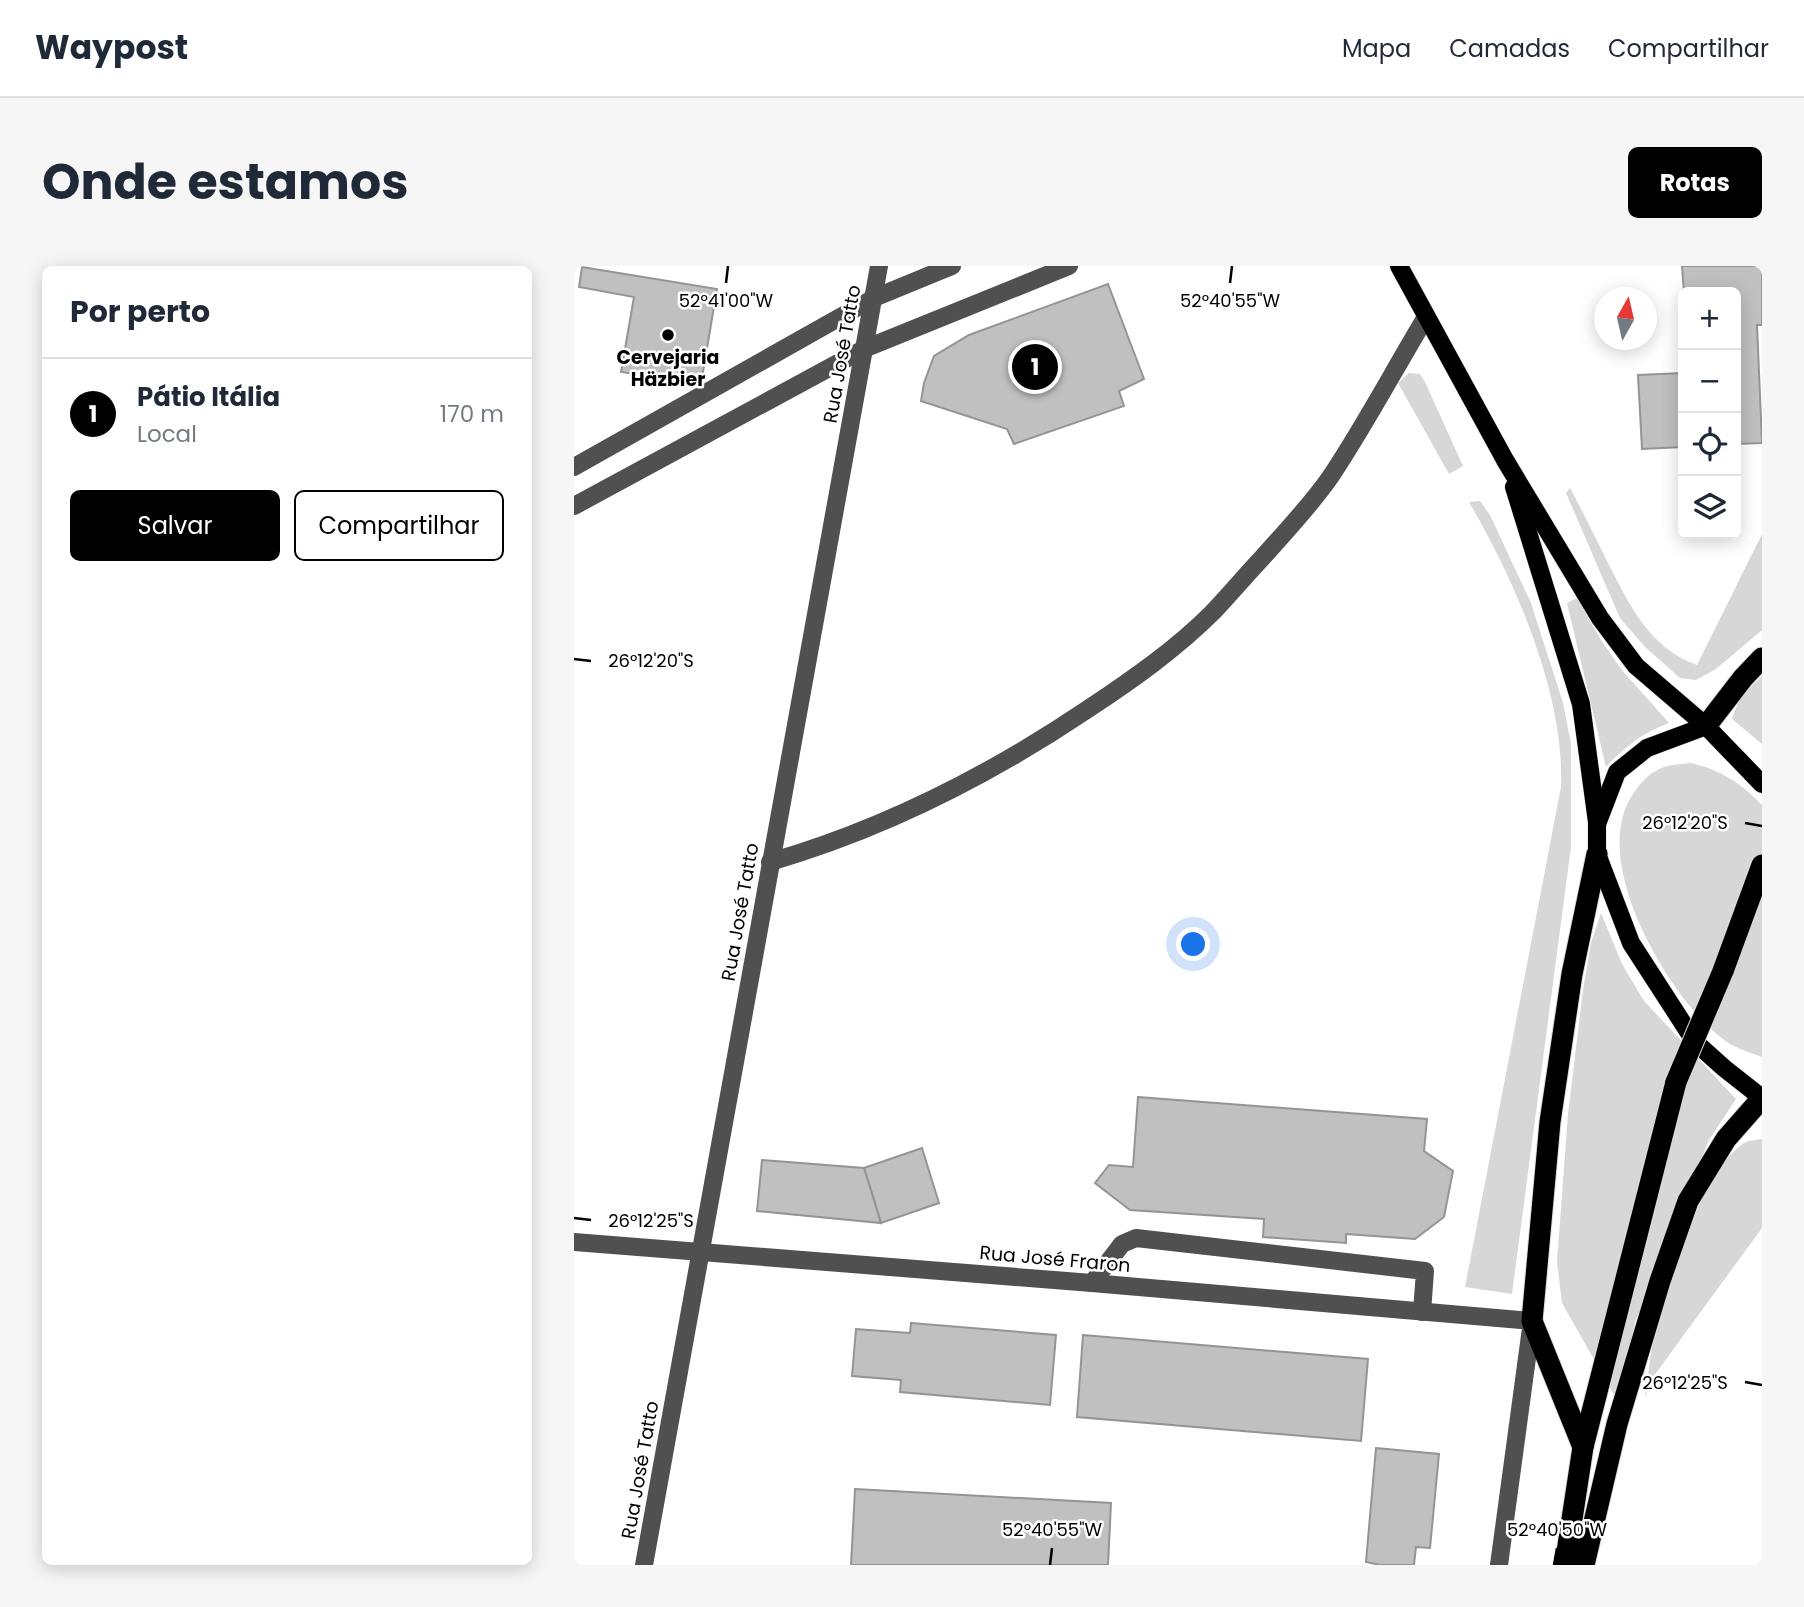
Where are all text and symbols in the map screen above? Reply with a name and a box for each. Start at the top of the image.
text: Waypost [35,24,188,71]
text: Mapa [1342,32,1411,65]
text: Camadas [1449,32,1570,65]
text: Compartilhar [1608,32,1769,65]
button: Rotas [1628,147,1762,218]
text: Onde estamos [42,148,409,216]
street label: Rua José Tatto [817,283,867,425]
north arrow [1594,287,1657,350]
map controls [1678,287,1741,539]
button: + [1678,287,1741,350]
text: 52°41'00"W [679,288,774,313]
text: 52°40'55"W [1180,288,1280,313]
text: Por perto [70,290,210,333]
marker: Cervejaria Häzbier [660,327,676,343]
pin: 1 [1012,341,1058,393]
place label: Cervejaria Häzbier [616,344,720,393]
button: − [1678,350,1741,413]
text: Pátio Itália [137,379,280,415]
text: 1 [89,398,97,430]
text: 170 m [440,398,504,430]
button: locate [1678,413,1741,476]
text: Local [137,418,197,450]
button: layers [1678,476,1741,539]
button: Salvar [70,490,280,561]
button: Compartilhar [294,490,504,561]
text: 26°12'20"S [608,648,694,673]
text: 26°12'20"S [1642,810,1728,835]
street label: Rua José Tatto [715,841,765,983]
your location [1176,927,1210,961]
text: 26°12'25"S [608,1208,694,1233]
street label: Rua José Fraron [978,1239,1132,1279]
text: 26°12'25"S [1642,1370,1728,1395]
street label: Rua José Tatto [615,1399,665,1541]
text: 52°40'55"W [1002,1517,1102,1542]
text: 52°40'50"W [1507,1517,1607,1542]

